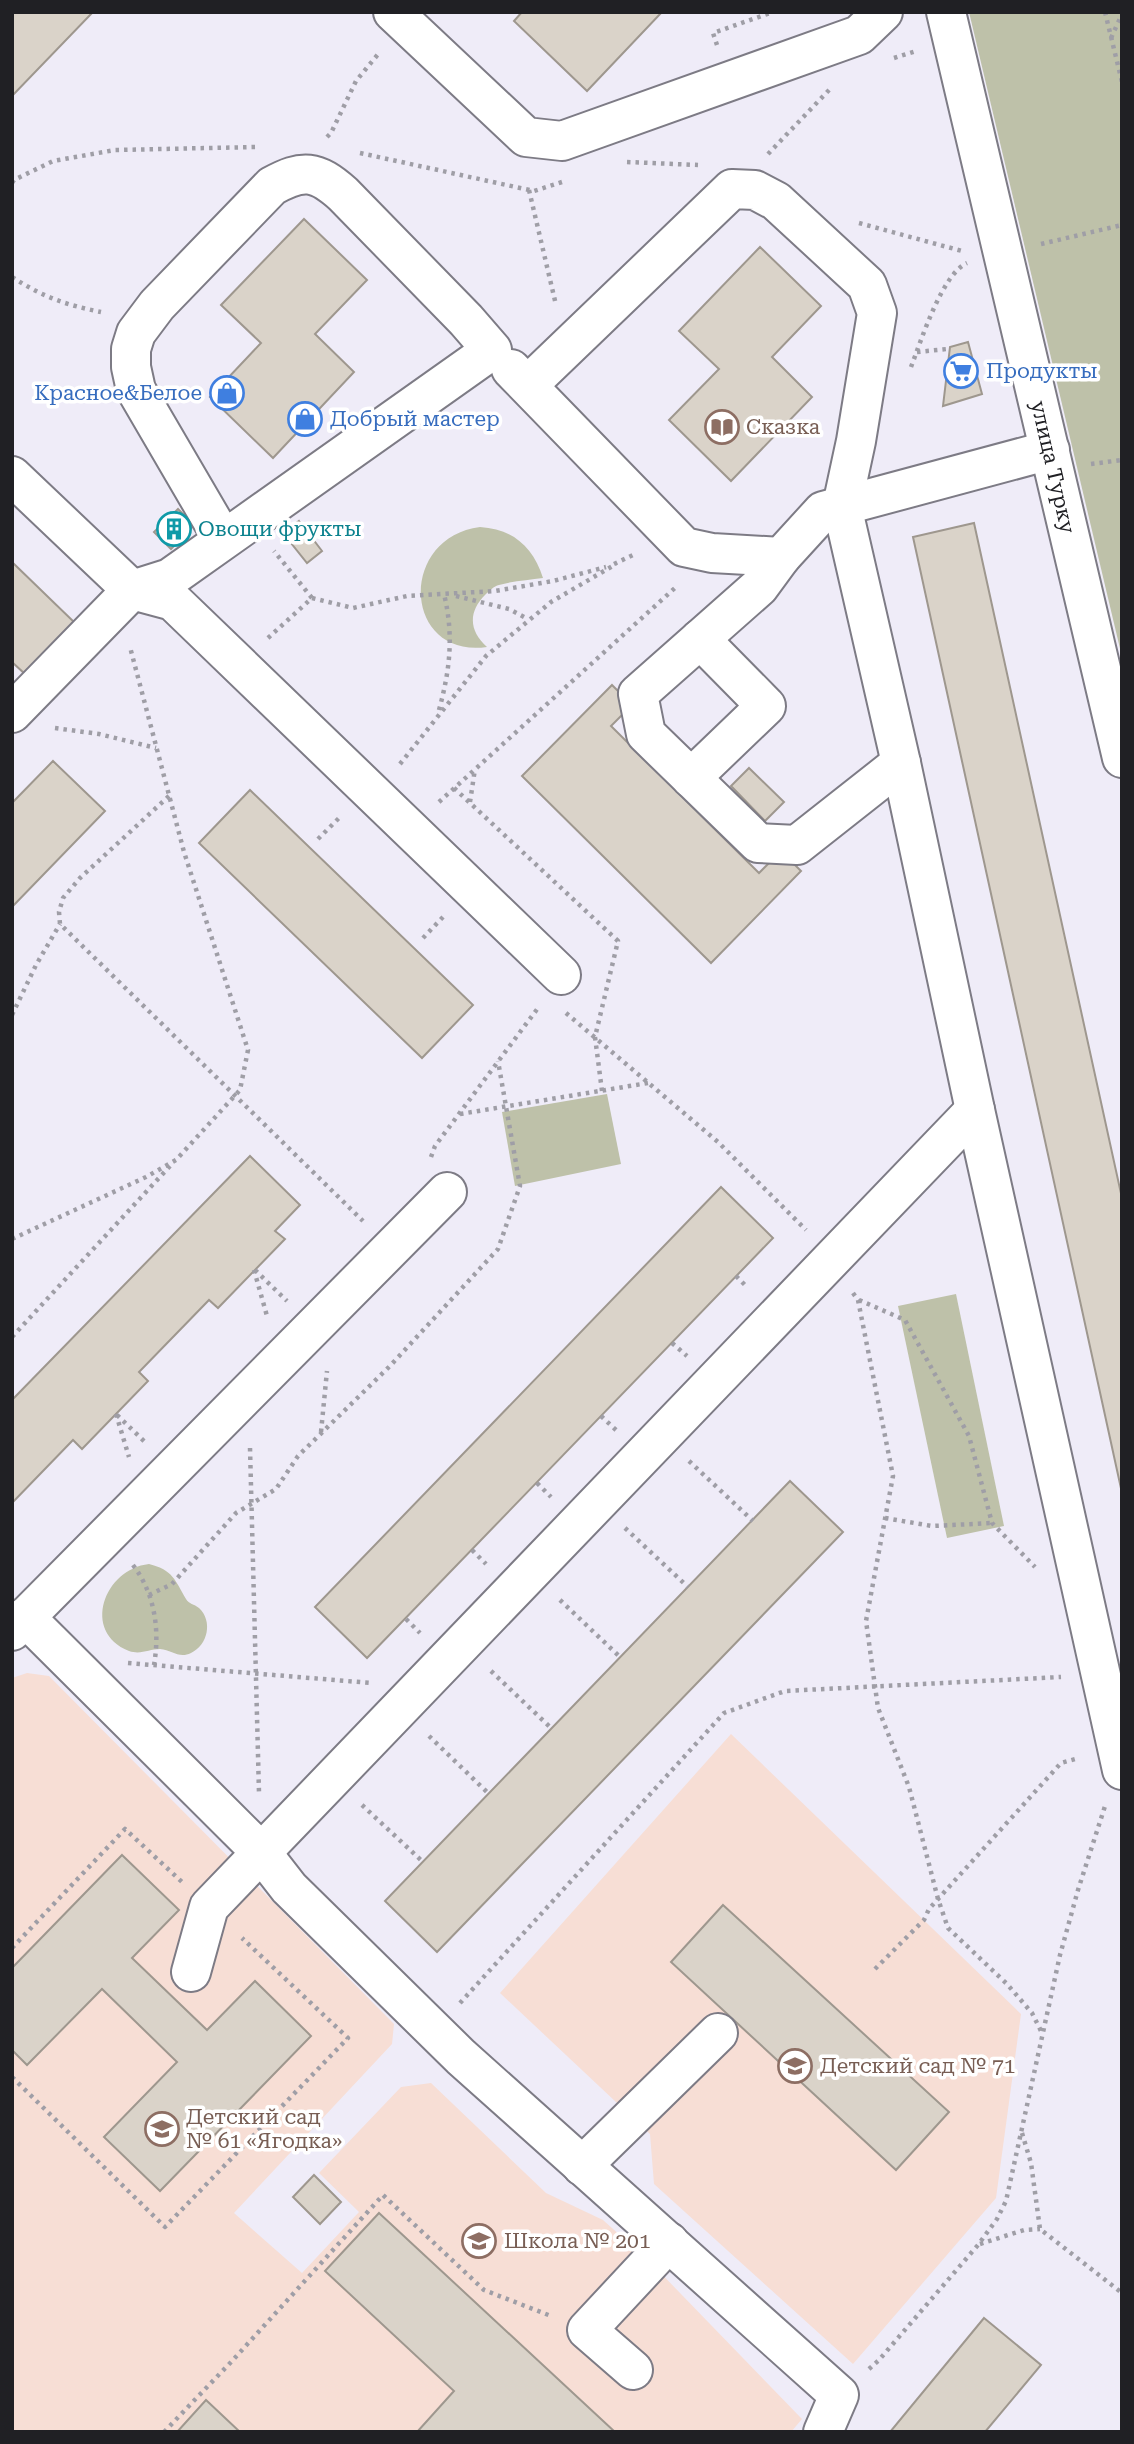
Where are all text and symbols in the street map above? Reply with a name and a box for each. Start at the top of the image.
supermarket icon: Продукты [942,352,980,390]
place label: Продукты [986,359,1098,383]
shop icon: Красное&Белое [208,374,246,412]
place label: Красное&Белое [34,381,202,405]
street label: улица Турку [1026,398,1080,536]
shop icon: Добрый мастер [286,400,324,438]
place label: Добрый мастер [330,407,500,431]
library icon: Сказка [703,408,741,446]
place label: Сказка [746,415,821,439]
building icon: Овощи фрукты [155,510,193,548]
place label: Овощи фрукты [198,517,361,541]
school or university icon: Детский сад № 71 [776,2047,814,2085]
place label: Детский сад № 71 [820,2054,1016,2078]
place label: Детский сад № 61 «Ягодка» [186,2105,342,2153]
school or university icon: Детский сад № 61 «Ягодка» [143,2110,181,2148]
school or university icon: Школа № 201 [460,2222,498,2260]
place label: Школа № 201 [504,2229,651,2253]

